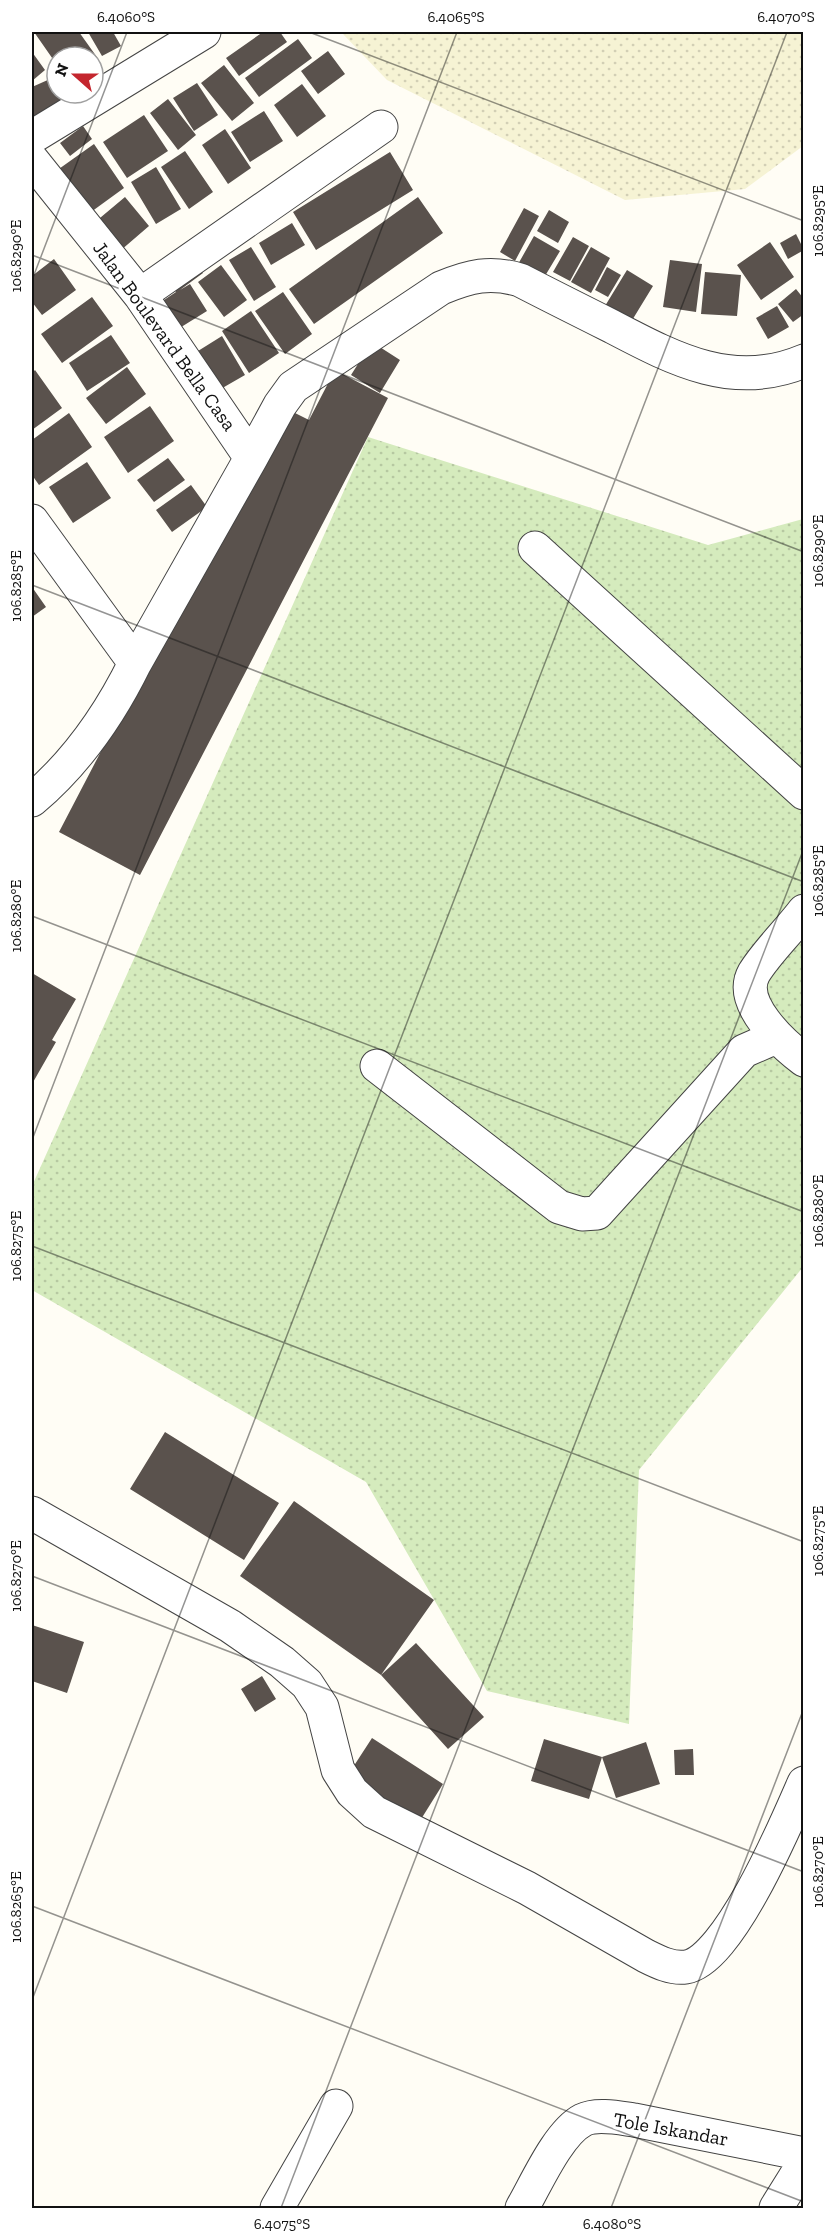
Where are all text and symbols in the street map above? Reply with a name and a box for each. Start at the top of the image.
text: 6.4060°S [97,8,155,26]
text: 6.4065°S [427,8,485,26]
text: 6.4070°S [757,8,815,26]
north arrow [45,45,105,105]
text: N [50,61,73,79]
text: 106.8295°E [809,185,827,257]
text: 106.8290°E [7,220,25,292]
street label: Jalan Boulevard Bella Casa [88,237,242,436]
text: 106.8290°E [809,515,827,587]
text: 106.8285°E [7,550,25,622]
text: 106.8285°E [809,845,827,917]
text: 106.8280°E [7,880,25,952]
text: 106.8280°E [809,1175,827,1247]
text: 106.8275°E [7,1211,25,1281]
text: 106.8275°E [809,1506,827,1576]
text: 106.8270°E [7,1540,25,1612]
text: 106.8270°E [809,1836,827,1908]
text: 106.8265°E [7,1871,25,1943]
street label: Tole Iskandar [612,2107,730,2151]
text: 6.4075°S [254,2215,310,2233]
text: 6.4080°S [583,2215,641,2233]

